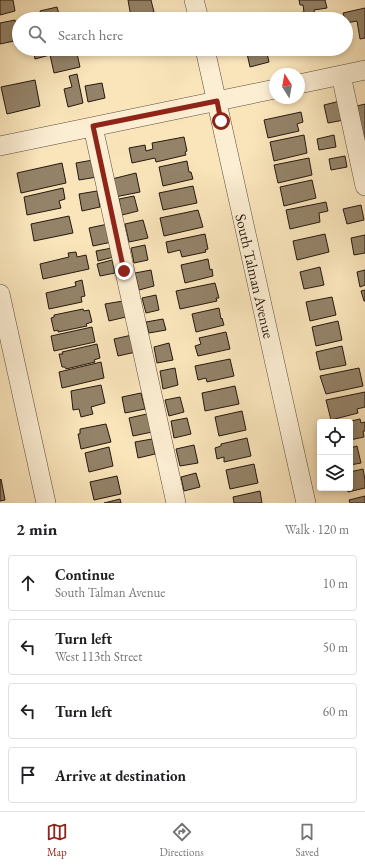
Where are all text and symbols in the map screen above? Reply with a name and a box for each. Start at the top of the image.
search box [12,12,353,56]
icon: search [26,23,48,45]
text: Search here [58,25,123,44]
north arrow [269,68,305,104]
route start [212,112,230,130]
street label: South Talman Avenue [231,212,279,340]
route end [115,262,133,280]
map controls [317,419,353,491]
button: locate [317,419,353,455]
button: layers [317,455,353,491]
text: 2 min [16,518,57,540]
text: Walk · 120 m [285,521,349,538]
text: Continue [55,565,115,584]
icon: ahead [17,572,39,594]
text: 10 m [323,575,348,592]
text: South Talman Avenue [55,584,165,601]
text: Turn left [55,629,112,648]
icon: left [17,636,39,658]
text: 50 m [323,639,348,656]
text: West 113th Street [55,648,142,665]
icon: left [17,700,39,722]
text: Turn left [55,702,112,721]
text: 60 m [323,703,348,720]
icon: arrive [17,764,39,786]
text: Arrive at destination [55,766,186,785]
tab: Map [46,821,68,859]
tab: Directions [160,821,204,859]
tab: Saved [296,821,319,859]

